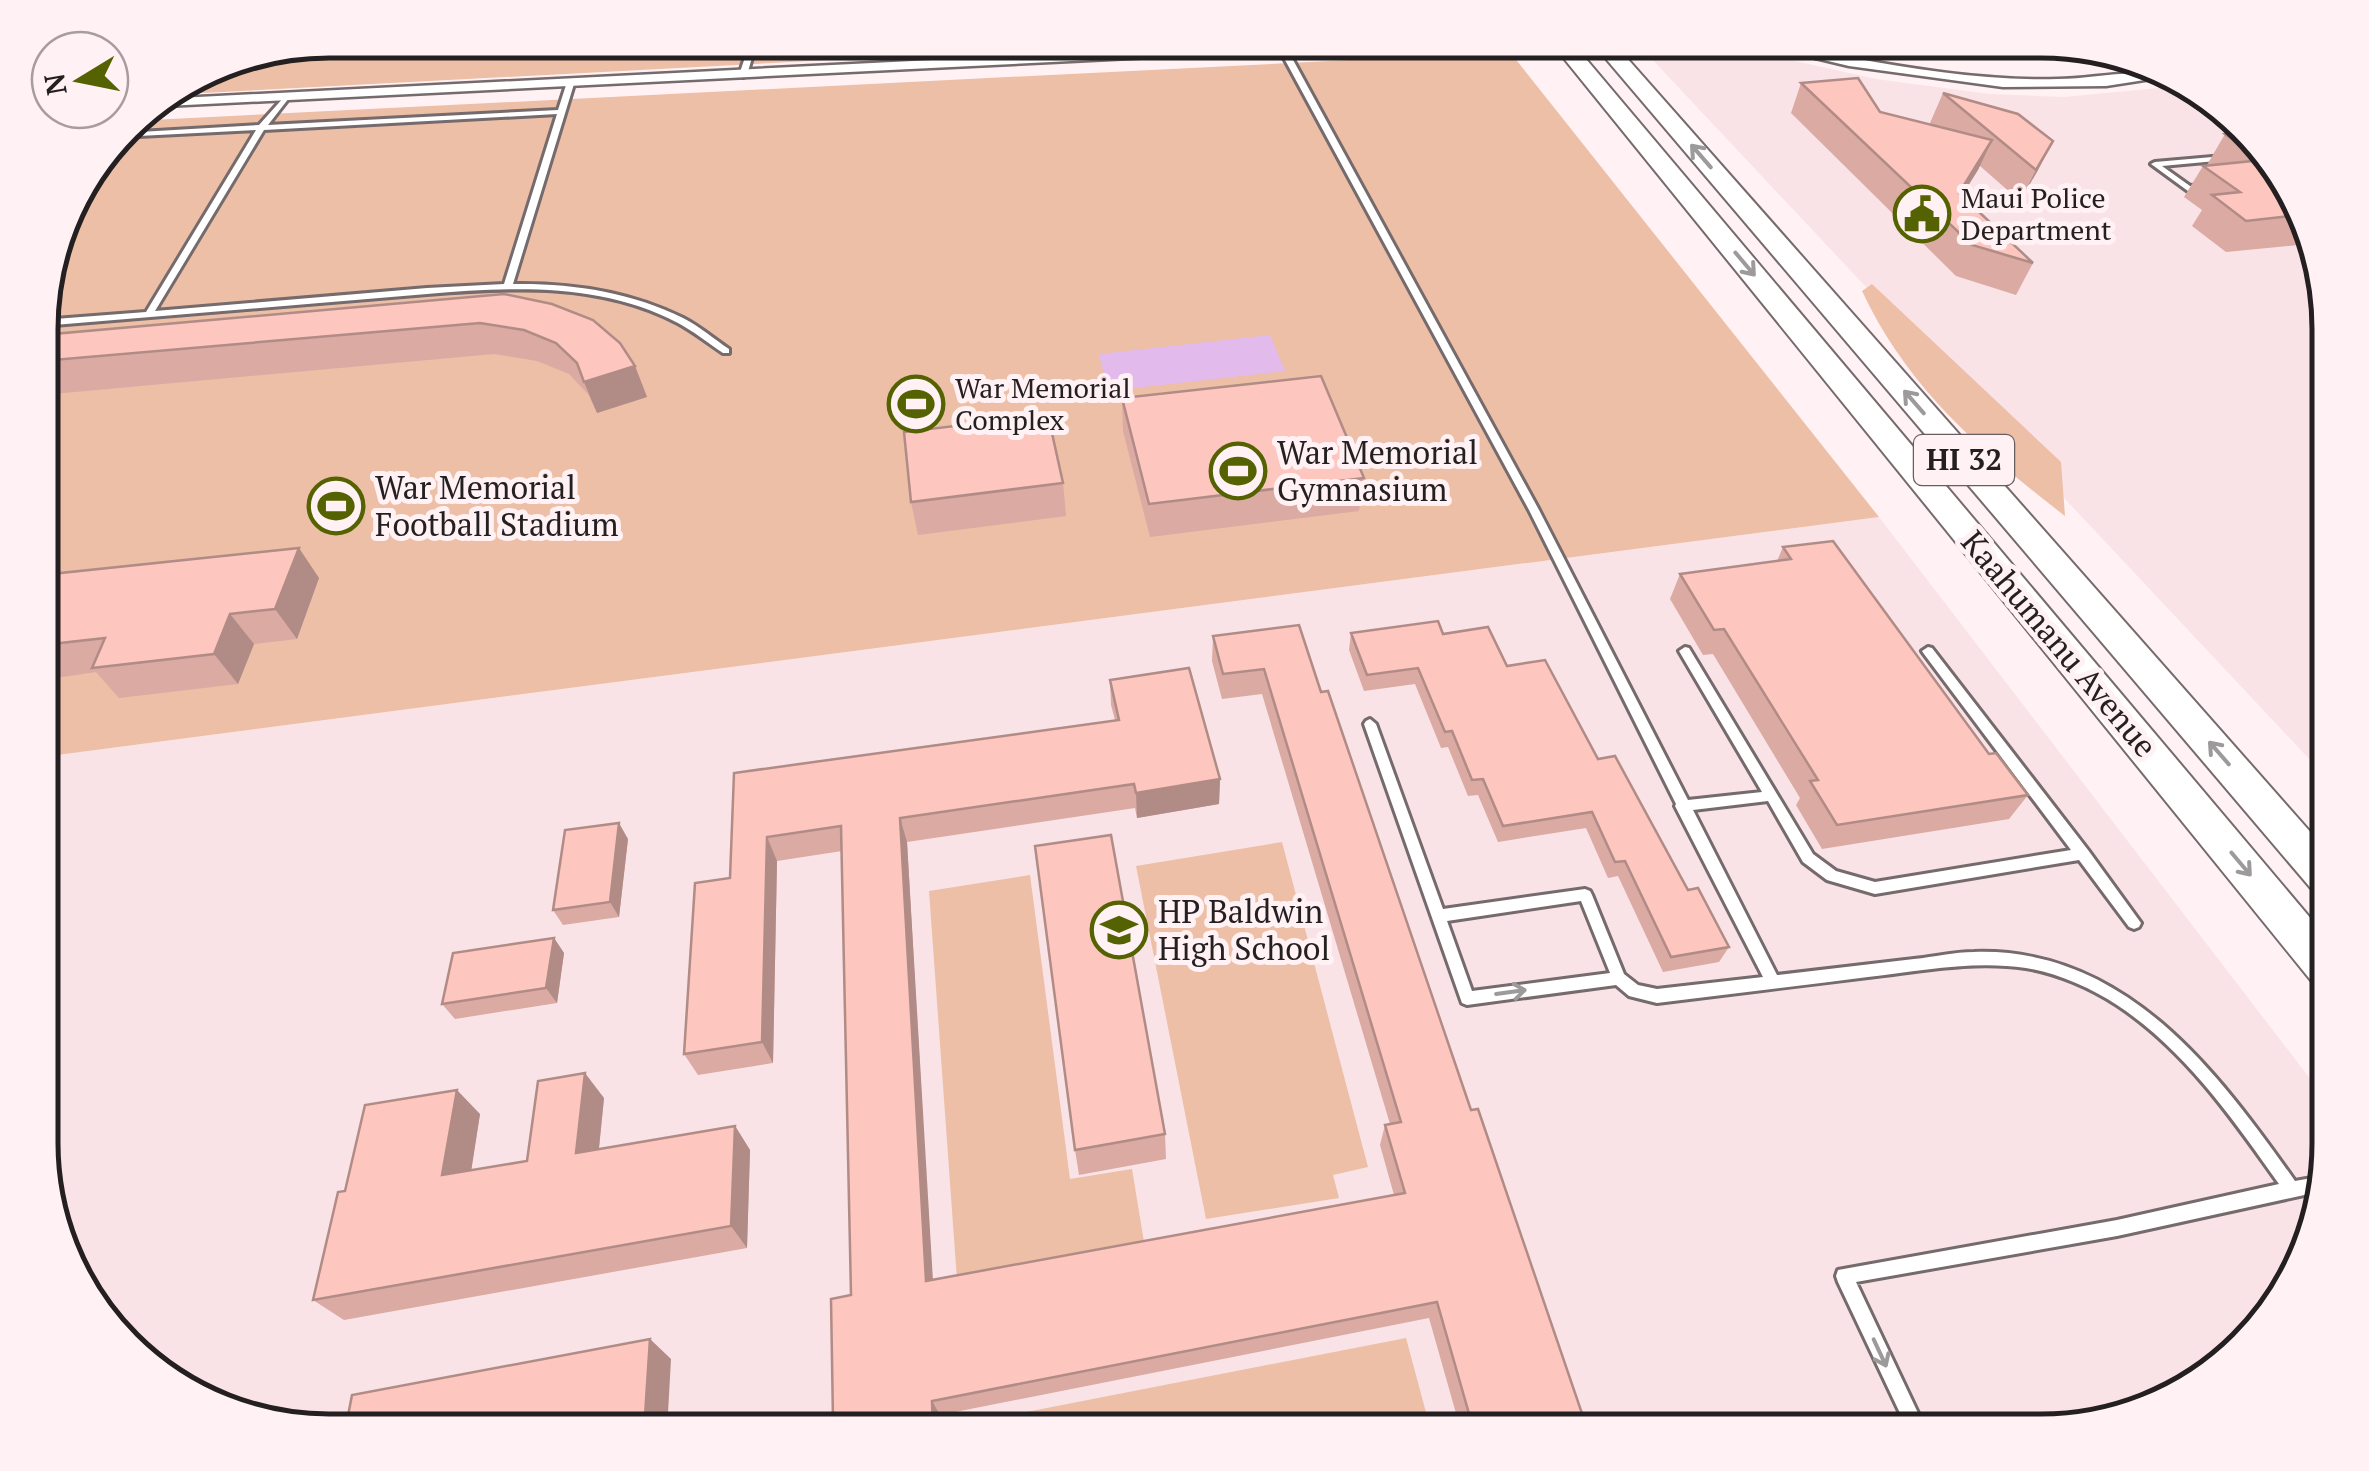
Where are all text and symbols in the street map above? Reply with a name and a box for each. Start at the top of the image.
north arrow [30,30,130,130]
text: N [35,71,75,98]
one-way arrow [1690,144,1712,170]
place label: Maui Police Department [1961,179,2112,248]
public building icon: Maui Police Department [1892,184,1952,244]
one-way arrow [1734,250,1756,276]
place label: War Memorial Complex [955,369,1131,438]
sports icon: War Memorial Complex [886,374,946,434]
one-way arrow [1902,390,1925,415]
place label: War Memorial Gymnasium [1277,431,1478,510]
road number: HI 32 [1914,435,2014,485]
sports icon: War Memorial Gymnasium [1208,441,1268,501]
place label: War Memorial Football Stadium [375,466,619,545]
sports icon: War Memorial Football Stadium [306,476,366,536]
street label: Kaahumanu Avenue [1953,521,2167,765]
one-way arrow [2207,741,2230,766]
one-way arrow [2230,851,2252,877]
place label: HP Baldwin High School [1158,890,1330,969]
school or university icon: HP Baldwin High School [1089,900,1149,960]
one-way arrow [1495,983,1527,1001]
one-way arrow [1872,1337,1891,1367]

